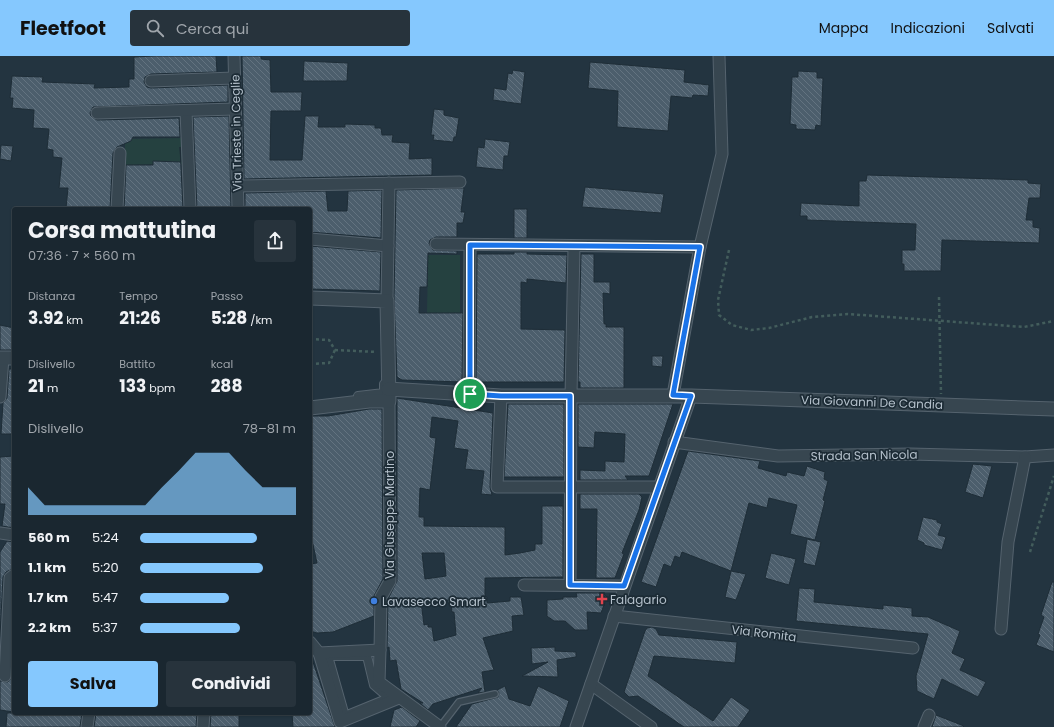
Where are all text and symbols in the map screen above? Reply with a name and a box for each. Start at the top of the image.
search box [130,10,410,46]
text: Fleetfoot [20,15,106,42]
icon: search [144,17,166,39]
text: Cerca qui [176,18,249,39]
text: Mappa [819,18,869,38]
text: Indicazioni [891,18,965,38]
text: Salvati [987,18,1034,38]
street label: Via Trieste in Ceglie [226,74,246,192]
text: Corsa mattutina [28,215,216,246]
button: share [254,220,296,262]
text: 07:36 · 7 × 560 m [28,246,135,265]
text: Distanza [28,288,75,304]
text: Tempo [119,288,158,304]
text: Passo [211,288,243,304]
text: 3.92 [28,306,63,330]
text: 21:26 [119,306,161,330]
text: 5:28 [211,306,247,330]
text: km [63,312,83,328]
text: /km [247,312,272,328]
text: Dislivello [28,356,75,372]
text: Battito [119,356,155,372]
text: kcal [211,356,233,372]
text: 21 [28,374,44,398]
text: 133 [119,374,146,398]
text: 288 [211,374,242,398]
pin [453,377,487,411]
text: m [44,380,58,396]
text: bpm [146,380,175,396]
icon: arrive [459,383,481,405]
street label: Via Giovanni De Candia [801,391,943,413]
text: Dislivello [28,419,84,438]
text: 78–81 m [243,419,296,438]
street label: Strada San Nicola [810,446,918,464]
street label: Via Giuseppe Martino [381,450,398,579]
text: 560 m [28,528,70,547]
text: 5:24 [92,528,119,547]
text: 1.1 km [28,558,66,577]
text: 5:20 [92,558,119,577]
text: 1.7 km [28,588,68,607]
text: 5:47 [92,588,118,607]
place label: Falagario [610,591,667,608]
place label: Lavasecco Smart [382,593,486,610]
marker: Falagario [597,594,607,604]
marker: Lavasecco Smart [369,596,379,606]
text: 2.2 km [28,618,71,637]
text: 5:37 [92,618,118,637]
street label: Via Romita [731,621,797,645]
button: Salva [28,661,158,707]
button: Condividi [166,661,296,707]

